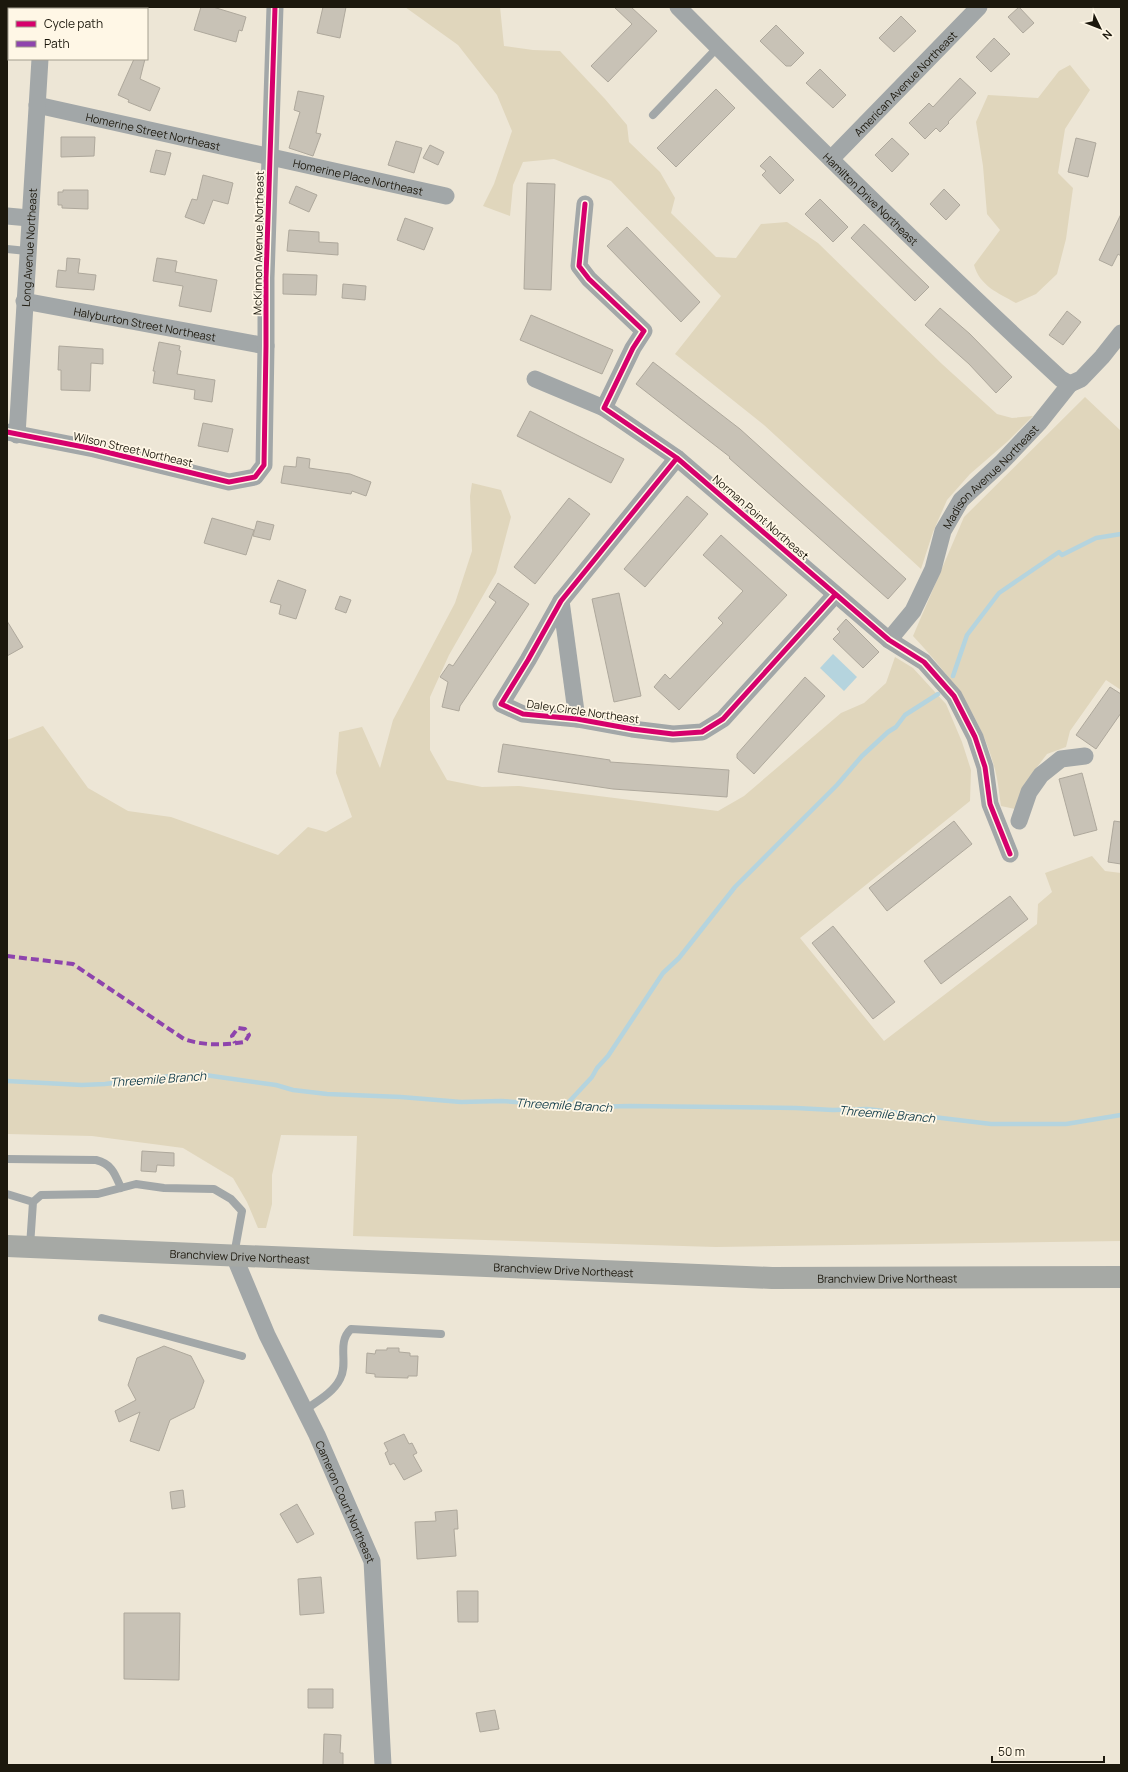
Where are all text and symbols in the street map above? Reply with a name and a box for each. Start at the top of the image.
legend [8,8,148,60]
north arrow [1080,8,1120,48]
text: Cycle path [44,15,103,32]
street label: American Avenue Northeast [850,27,960,139]
text: N [1099,27,1116,43]
text: Path [44,35,70,52]
street label: Homerine Street Northeast [84,109,222,153]
street label: Hamilton Drive Northeast [820,149,922,248]
street label: Homerine Place Northeast [292,155,425,198]
street label: McKinnon Avenue Northeast [249,171,267,315]
street label: Long Avenue Northeast [17,188,40,307]
street label: Halyburton Street Northeast [72,303,217,344]
street label: Madison Avenue Northeast [939,421,1041,531]
street label: Wilson Street Northeast [72,428,194,470]
street label: Norman Point Northeast [710,471,812,563]
street label: Daley Circle Northeast [526,696,640,726]
water label: Threemile Branch [109,1067,208,1091]
water label: Threemile Branch [515,1094,613,1116]
water label: Threemile Branch [838,1101,937,1127]
street label: Branchview Drive Northeast [169,1245,310,1266]
street label: Branchview Drive Northeast [493,1259,634,1280]
street label: Branchview Drive Northeast [817,1270,958,1285]
street label: Cameron Court Northeast [313,1438,379,1565]
scale bar [992,1738,1104,1764]
text: 50 m [998,1743,1025,1760]

